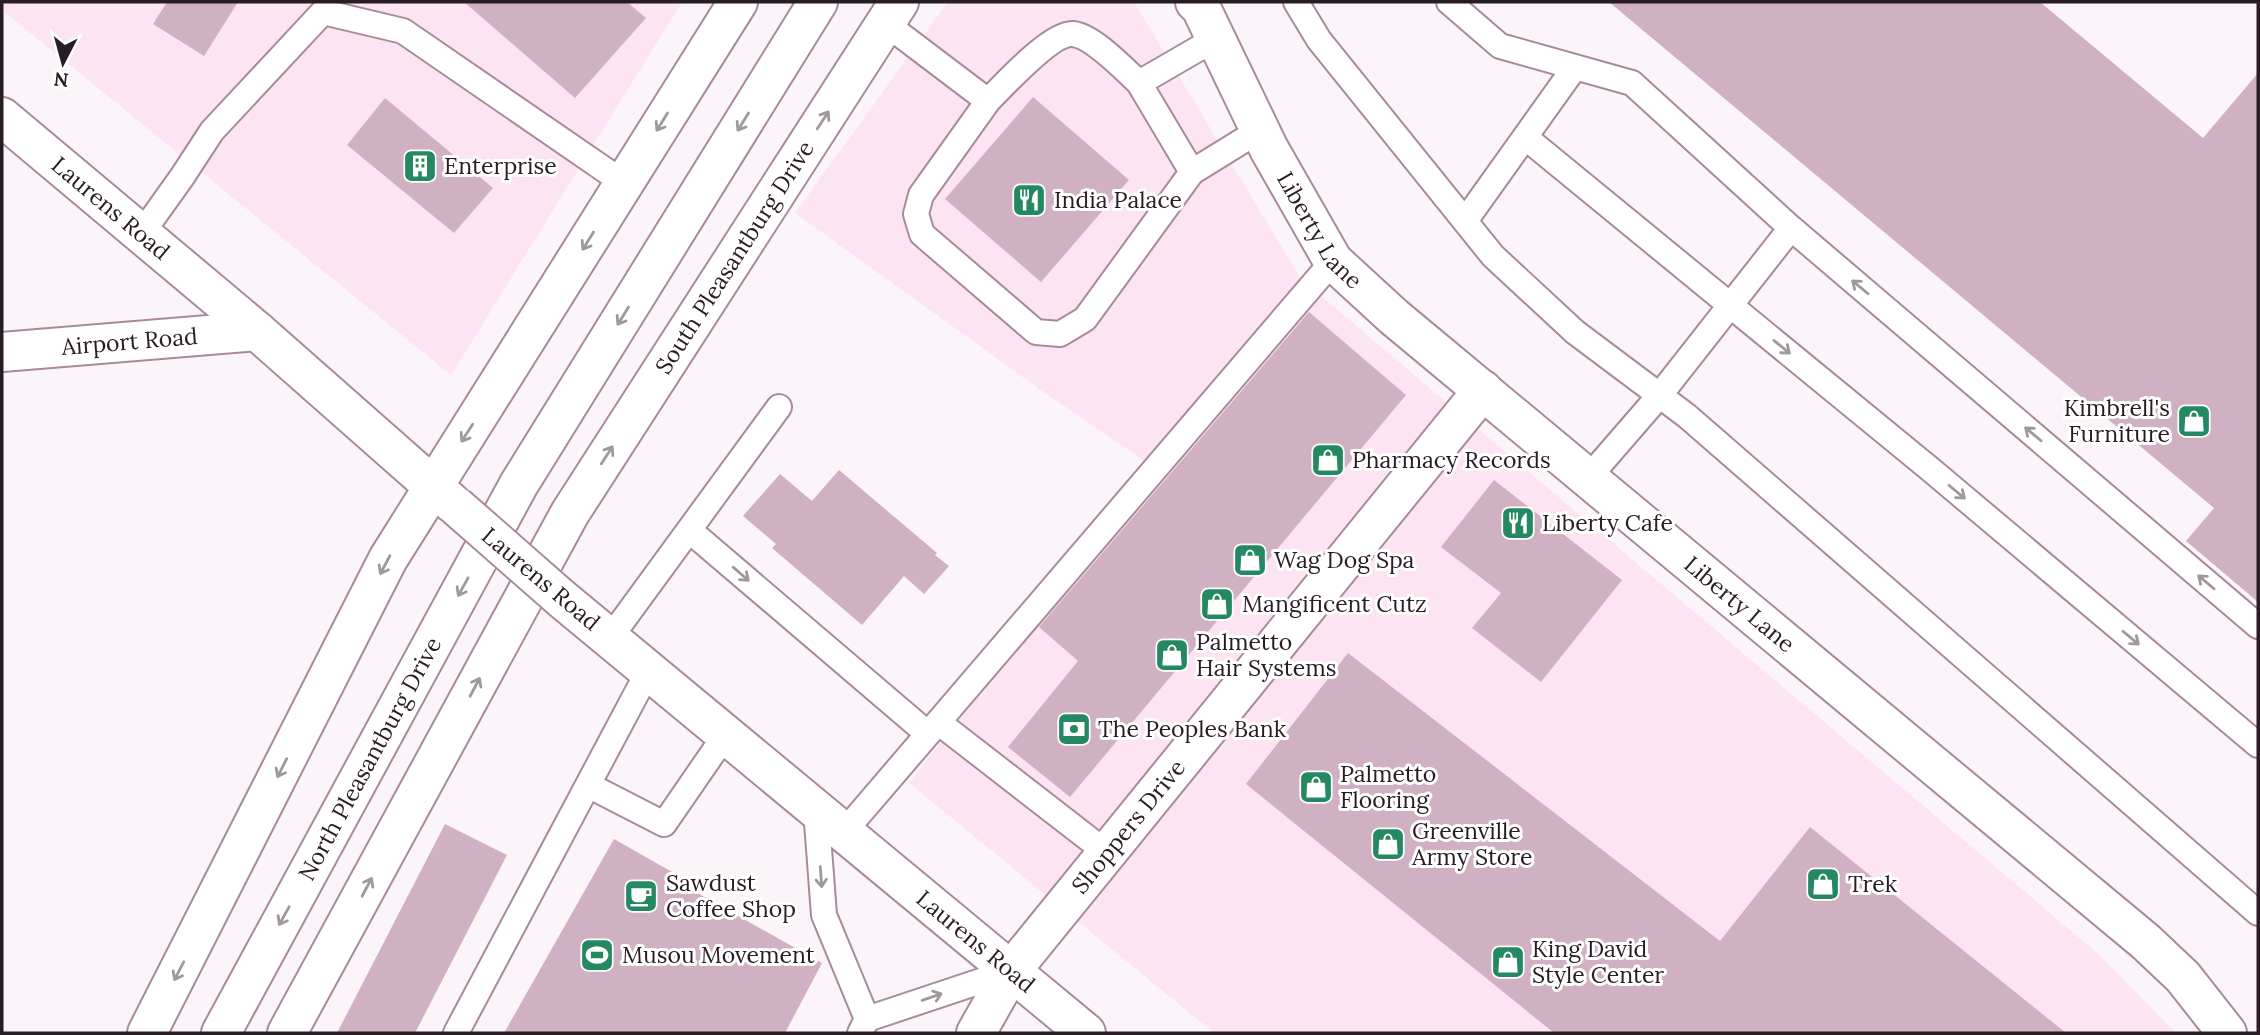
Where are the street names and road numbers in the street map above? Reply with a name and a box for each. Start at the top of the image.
street label: South Pleasantburg Drive [648,135,820,379]
street label: Laurens Road [46,150,176,266]
street label: Liberty Lane [1271,166,1369,295]
street label: Airport Road [59,321,199,361]
street label: Laurens Road [476,521,607,637]
street label: Liberty Lane [1679,549,1801,658]
street label: North Pleasantburg Drive [292,632,447,885]
street label: Shoppers Drive [1065,753,1191,899]
street label: Laurens Road [911,884,1041,999]

